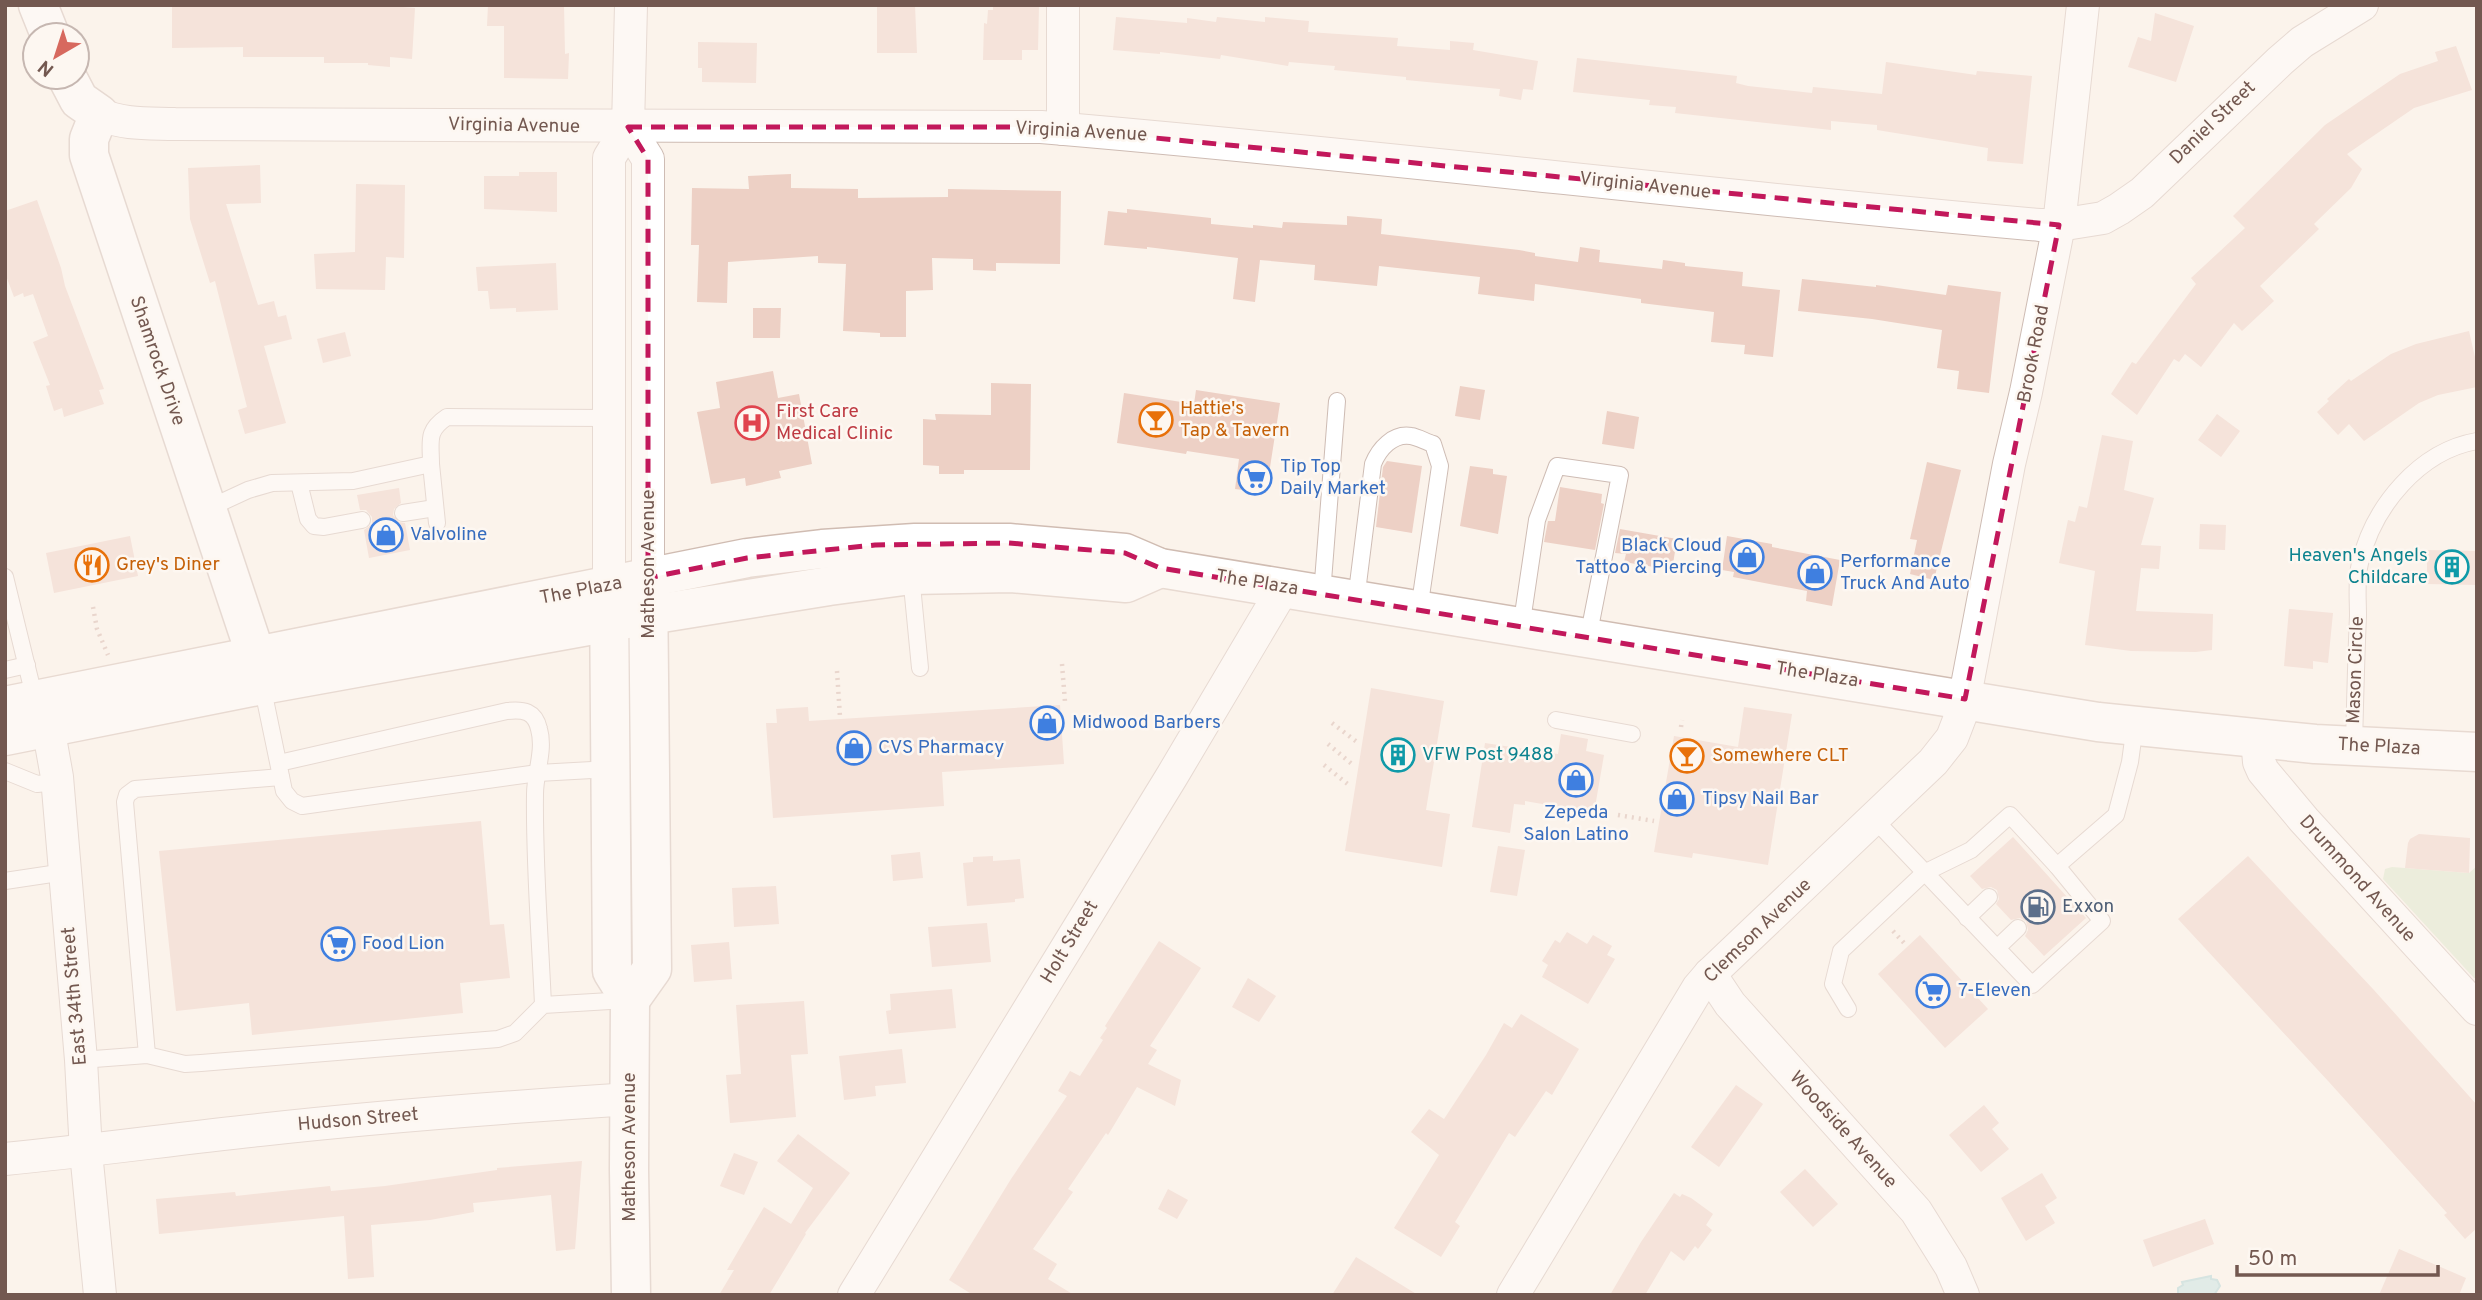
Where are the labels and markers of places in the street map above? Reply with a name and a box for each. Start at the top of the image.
place label: Hattie's Tap & Tavern [1180,397,1290,443]
place label: First Care Medical Clinic [776,400,893,446]
bar icon: Hattie's Tap & Tavern [1137,401,1175,439]
hospital icon: First Care Medical Clinic [733,404,771,442]
place label: Tip Top Daily Market [1280,455,1386,501]
supermarket icon: Tip Top Daily Market [1236,459,1274,497]
shop icon: Valvoline [367,516,405,554]
place label: Valvoline [410,523,487,547]
place label: Black Cloud Tattoo & Piercing [1575,534,1722,580]
shop icon: Black Cloud Tattoo & Piercing [1728,538,1766,576]
place label: Heaven's Angels Childcare [2289,544,2428,590]
restaurant icon: Grey's Diner [73,546,111,584]
building icon: Heaven's Angels Childcare [2433,548,2471,586]
place label: Performance Truck And Auto [1840,550,1970,596]
place label: Grey's Diner [116,553,221,577]
shop icon: Performance Truck And Auto [1796,554,1834,592]
shop icon: Midwood Barbers [1028,704,1066,742]
place label: Midwood Barbers [1072,711,1221,735]
shop icon: CVS Pharmacy [835,729,873,767]
place label: CVS Pharmacy [878,736,1004,760]
building icon: VFW Post 9488 [1379,736,1417,774]
bar icon: Somewhere CLT [1668,737,1706,775]
place label: VFW Post 9488 [1422,743,1554,767]
place label: Somewhere CLT [1712,744,1849,768]
shop icon: Zepeda Salon Latino [1557,761,1595,799]
shop icon: Tipsy Nail Bar [1658,780,1696,818]
place label: Tipsy Nail Bar [1702,787,1820,811]
place label: Zepeda Salon Latino [1523,801,1629,847]
fuel station icon: Exxon [2019,888,2057,926]
place label: Exxon [2062,895,2114,919]
supermarket icon: Food Lion [319,925,357,963]
place label: Food Lion [362,932,445,956]
supermarket icon: 7-Eleven [1914,972,1952,1010]
place label: 7-Eleven [1958,979,2031,1003]

